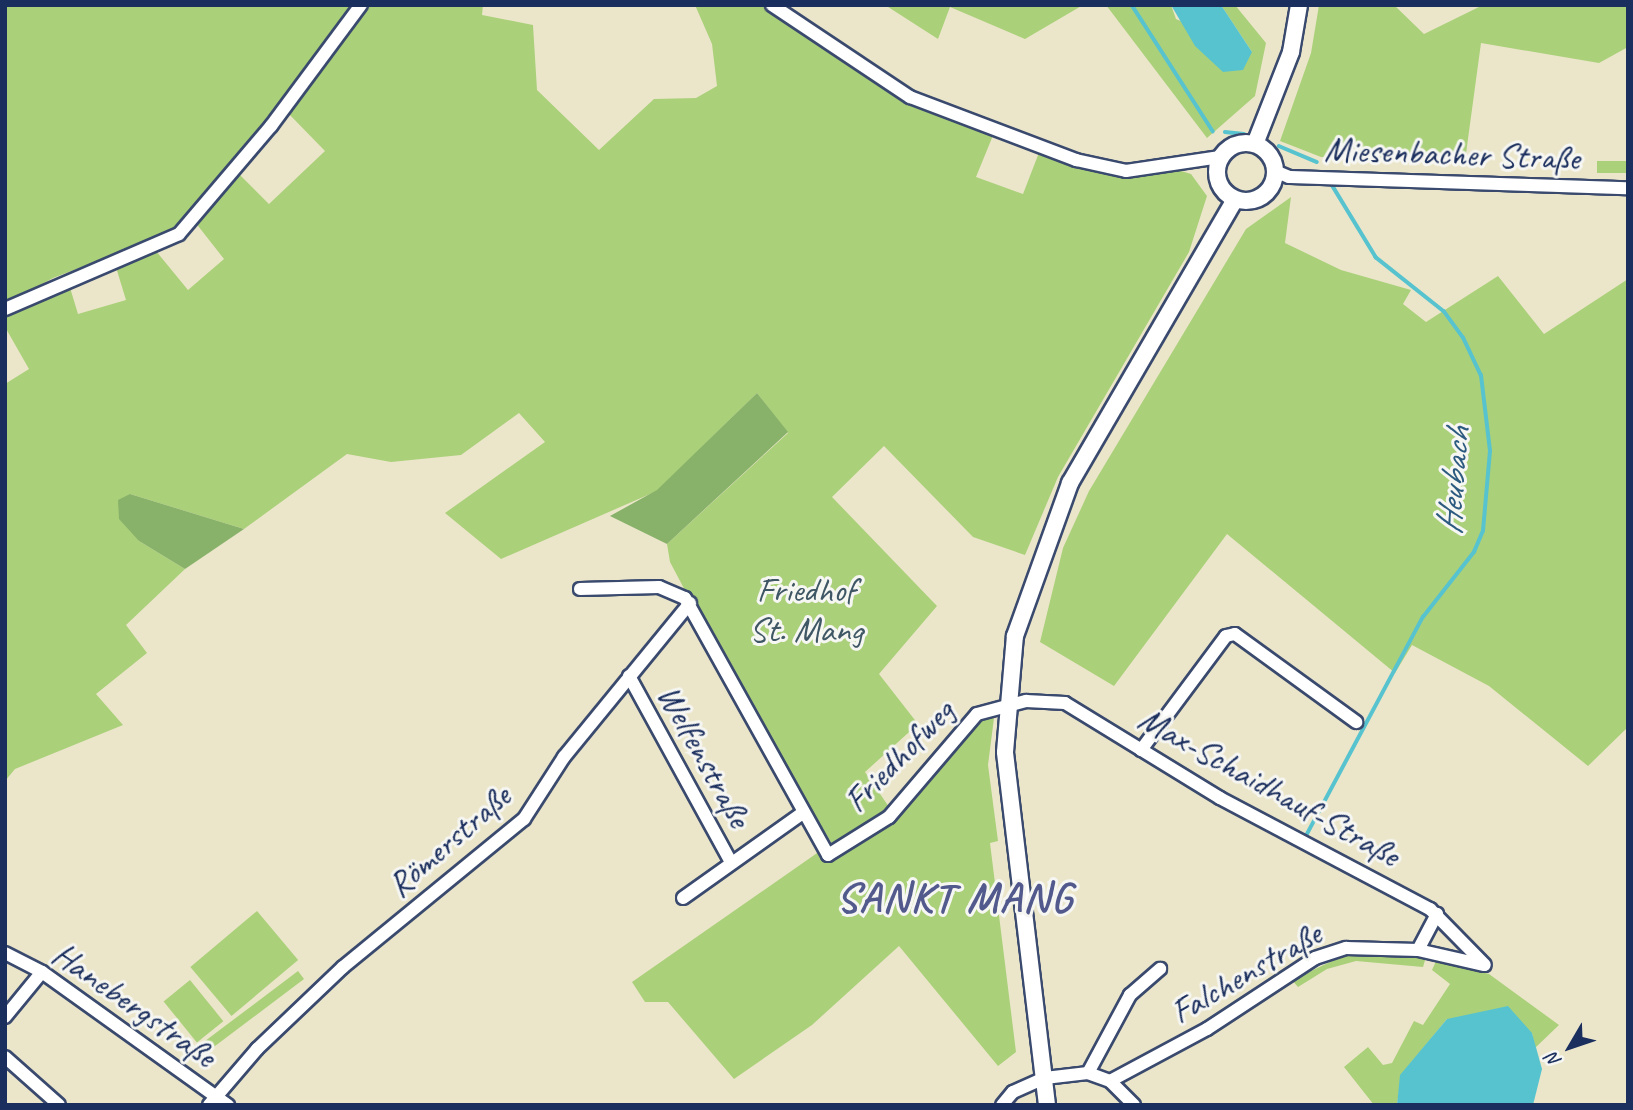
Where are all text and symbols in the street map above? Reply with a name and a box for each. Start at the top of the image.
street label: Miesenbacher Straße [1323,129,1581,179]
water label: Heubach [1426,425,1480,537]
park label: Friedhof St. Mang [749,569,863,651]
street label: Welfenstraße [648,677,760,835]
street label: Friedhofweg [835,691,963,821]
street label: Max-Schaidhauf-Straße [1131,698,1407,876]
street label: Römerstraße [379,776,519,906]
district label: SANKT MANG [839,873,1071,923]
street label: Falchenstraße [1163,913,1329,1033]
street label: Hanebergstraße [44,933,224,1077]
north arrow [1535,1012,1605,1082]
text: N [1541,1048,1567,1072]

